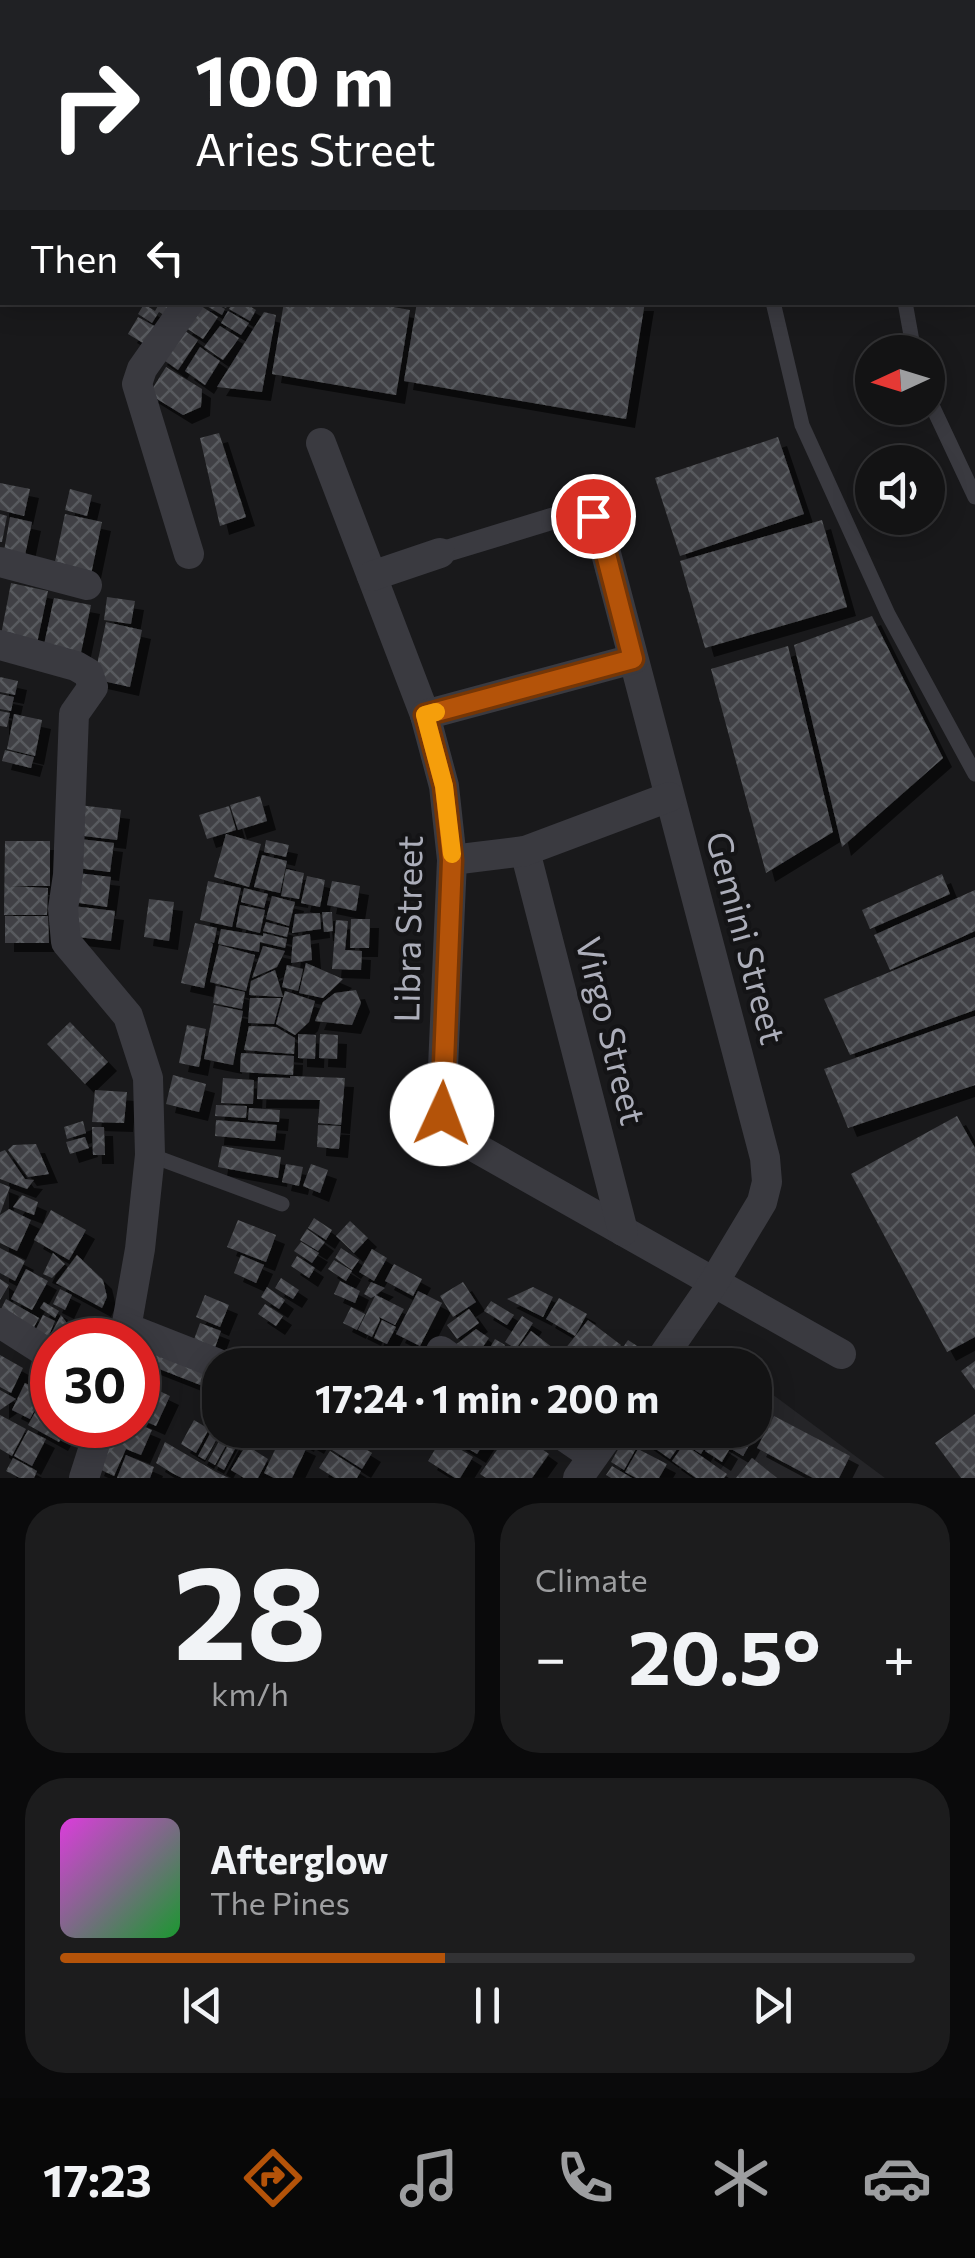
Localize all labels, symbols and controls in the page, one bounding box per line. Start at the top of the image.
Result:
text: 100 m [195,35,394,120]
icon: right [30,40,160,170]
text: Aries Street [195,120,436,175]
icon: left [138,230,193,285]
text: Then [30,234,118,281]
north arrow [855,335,945,425]
map controls [855,335,945,535]
button: sound [855,445,945,535]
pin [551,474,636,559]
icon: arrive [566,489,621,544]
street label: Gemini Street [698,826,796,1048]
street label: Libra Street [383,835,430,1023]
street label: Virgo Street [568,932,657,1129]
position arrow [390,1062,494,1166]
speed limit sign: 30 [30,1318,160,1448]
text: 17:24 · 1 min · 200 m [315,1374,659,1421]
text: 28 [173,1528,327,1687]
text: Climate [535,1559,648,1599]
text: 20.5° [628,1609,821,1700]
text: − [535,1622,566,1689]
text: + [883,1622,915,1689]
text: km/h [211,1673,289,1713]
text: Afterglow [210,1835,388,1882]
text: The Pines [210,1882,350,1922]
icon: previous [175,1978,230,2033]
icon: pause [460,1978,515,2033]
icon: next [745,1978,800,2033]
icon: directions [238,2143,308,2213]
icon: music [394,2143,464,2213]
icon: phone [550,2143,620,2213]
icon: climate [706,2143,776,2213]
icon: car [862,2143,932,2213]
text: 17:23 [43,2151,152,2206]

